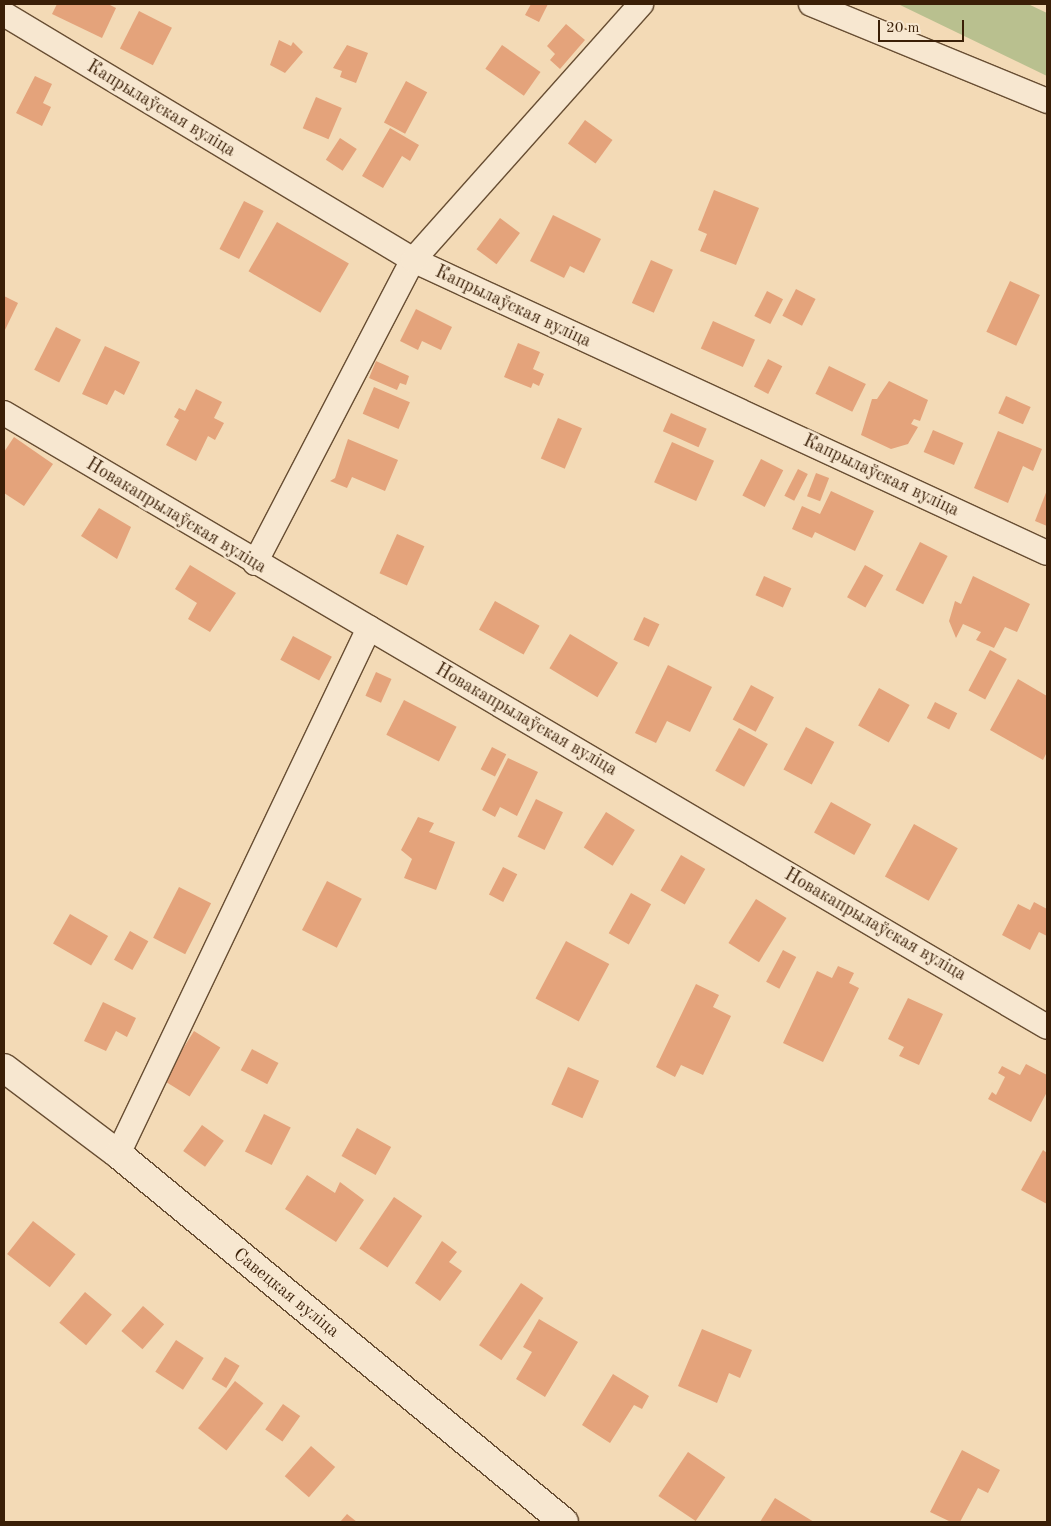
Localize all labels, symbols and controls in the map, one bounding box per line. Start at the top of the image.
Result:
scale bar [881,10,967,42]
text: 20 m [886,21,920,36]
street label: Капрылаўская вуліца [83,56,239,162]
street label: Капрылаўская вуліца [432,261,594,353]
street label: Капрылаўская вуліца [800,430,962,522]
street label: Новакапрылаўская вуліца [82,454,270,578]
street label: Новакапрылаўская вуліца [431,659,621,781]
street label: Новакапрылаўская вуліца [780,864,970,986]
street label: Савецкая вуліца [229,1244,343,1342]

